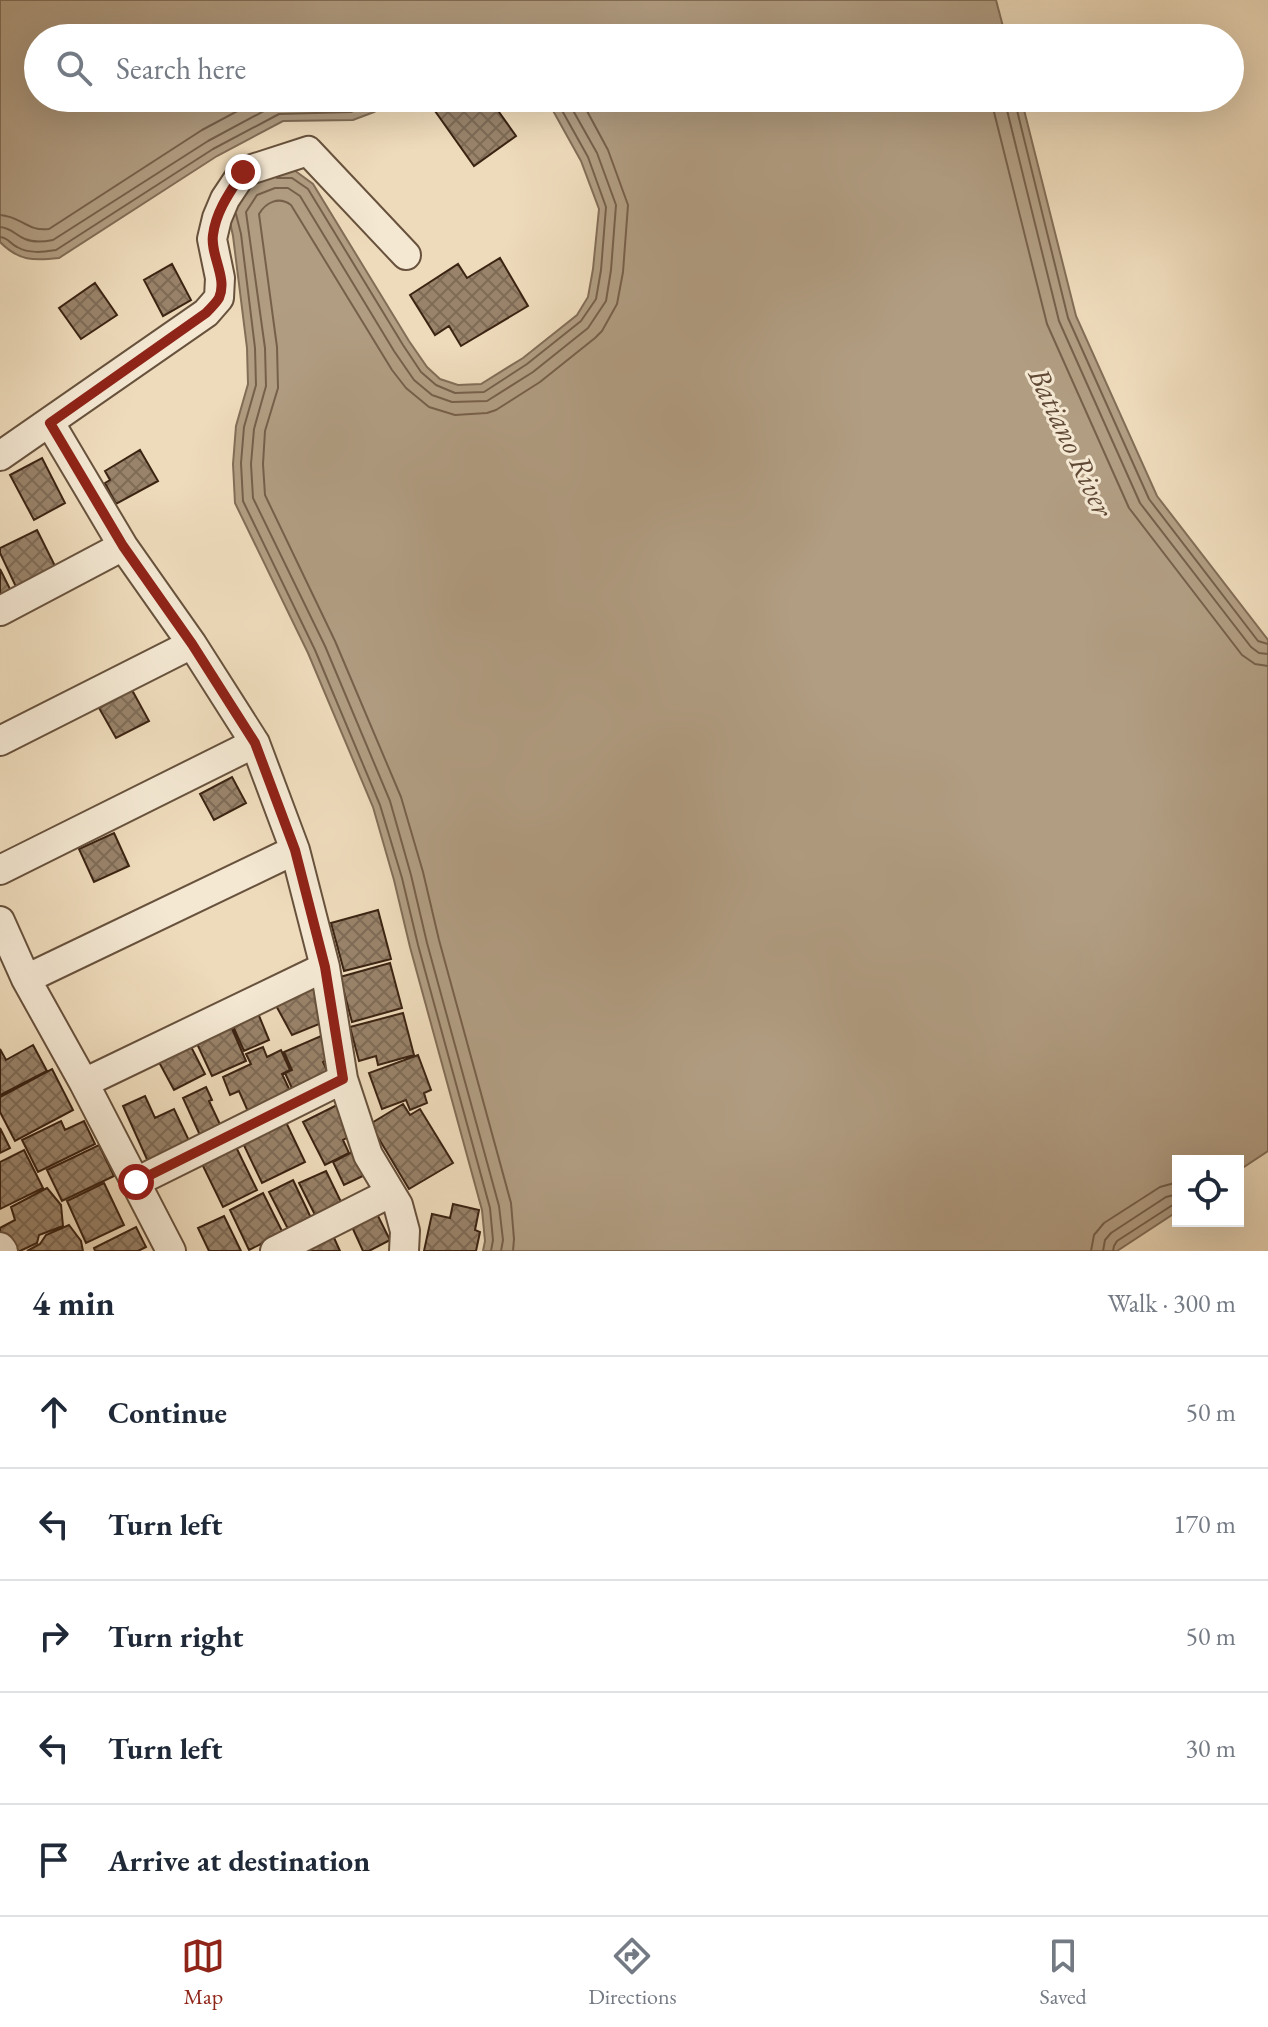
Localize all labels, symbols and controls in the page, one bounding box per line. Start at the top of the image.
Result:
search box [24,24,1244,112]
icon: search [52,46,96,90]
text: Search here [116,49,246,88]
route end [225,154,261,190]
water label: Batiano River [1020,360,1124,524]
map controls [1172,1155,1244,1227]
button: locate [1172,1155,1244,1227]
route start [118,1164,154,1200]
text: 4 min [32,1281,115,1325]
text: Walk · 300 m [1108,1286,1236,1320]
icon: ahead [32,1390,76,1434]
text: Continue [108,1393,227,1432]
text: 50 m [1186,1395,1236,1429]
icon: left [32,1502,76,1546]
text: Turn left [108,1505,222,1544]
text: 170 m [1173,1507,1236,1541]
icon: right [32,1614,76,1658]
text: Turn right [108,1617,244,1656]
text: 50 m [1186,1619,1236,1653]
icon: left [32,1726,76,1770]
text: Turn left [108,1729,222,1768]
text: 30 m [1186,1731,1236,1765]
icon: arrive [32,1838,76,1882]
text: Arrive at destination [108,1841,370,1880]
tab: Map [181,1934,225,2011]
tab: Directions [588,1934,677,2011]
tab: Saved [1039,1934,1087,2011]

